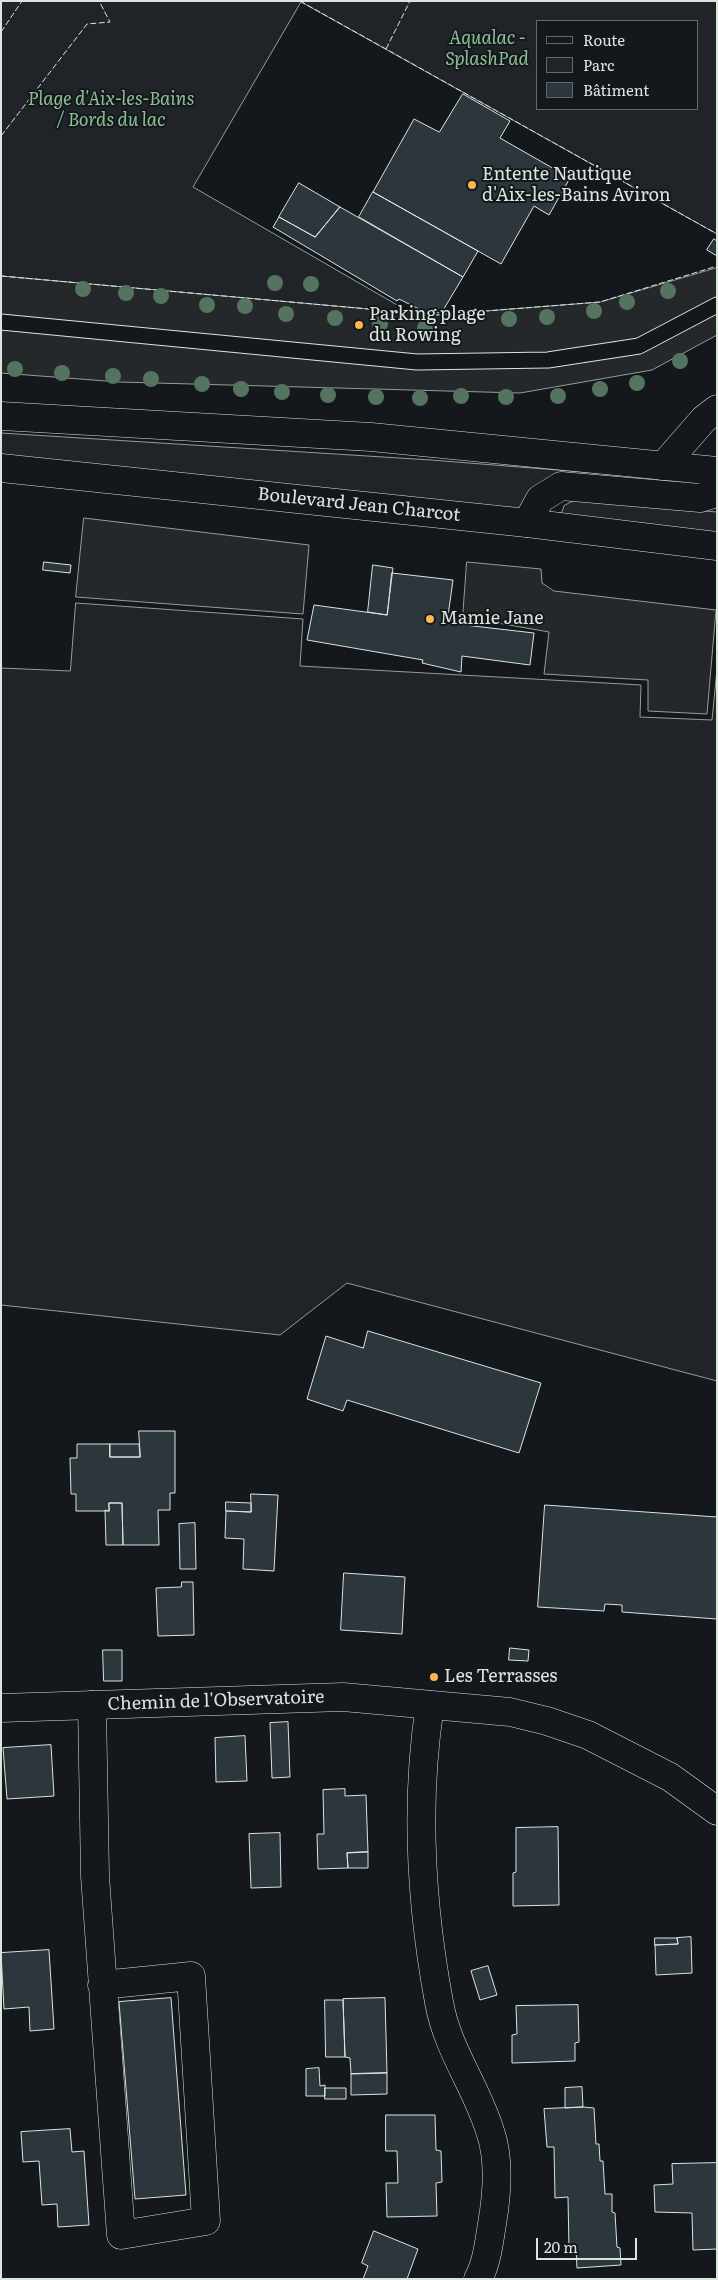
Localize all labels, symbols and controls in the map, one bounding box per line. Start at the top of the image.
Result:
legend [536,20,698,110]
park label: Aqualac - SplashPad [445,28,529,70]
text: Route [583,28,625,51]
text: Parc [583,53,614,76]
text: Bâtiment [583,78,649,101]
park label: Plage d'Aix-les-Bains / Bords du lac [28,89,194,132]
place label: Entente Nautique d'Aix-les-Bains Aviron [482,164,671,206]
marker: Entente Nautique d'Aix-les-Bains Aviron [466,179,478,191]
place label: Parking plage du Rowing [369,304,486,346]
marker: Parking plage du Rowing [353,319,365,331]
street label: Boulevard Jean Charcot [257,484,461,526]
place label: Mamie Jane [440,608,544,630]
marker: Mamie Jane [424,613,436,625]
place label: Les Terrasses [444,1666,557,1688]
marker: Les Terrasses [428,1671,440,1683]
street label: Chemin de l'Observatoire [107,1686,325,1716]
scale bar [538,2228,639,2260]
text: 20 m [544,2235,578,2258]

